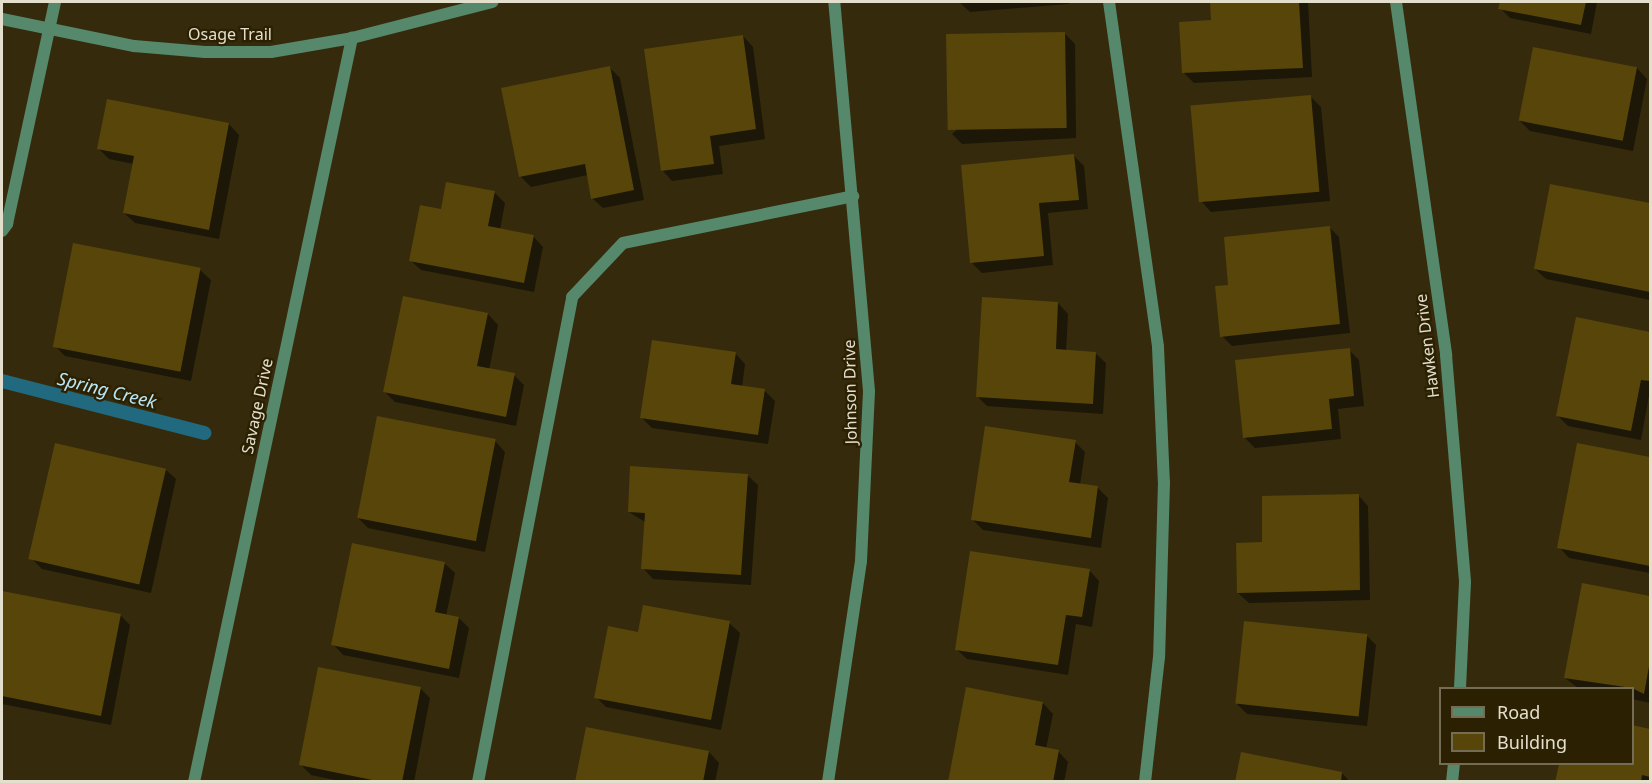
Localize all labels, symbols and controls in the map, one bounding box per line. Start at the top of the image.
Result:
street label: Osage Trail [188,24,272,44]
street label: Hawken Drive [1411,293,1443,399]
street label: Johnson Drive [839,339,861,445]
street label: Savage Drive [237,356,277,456]
water label: Spring Creek [55,367,159,413]
legend [1439,687,1634,765]
text: Road [1497,700,1540,724]
text: Building [1497,730,1567,754]

